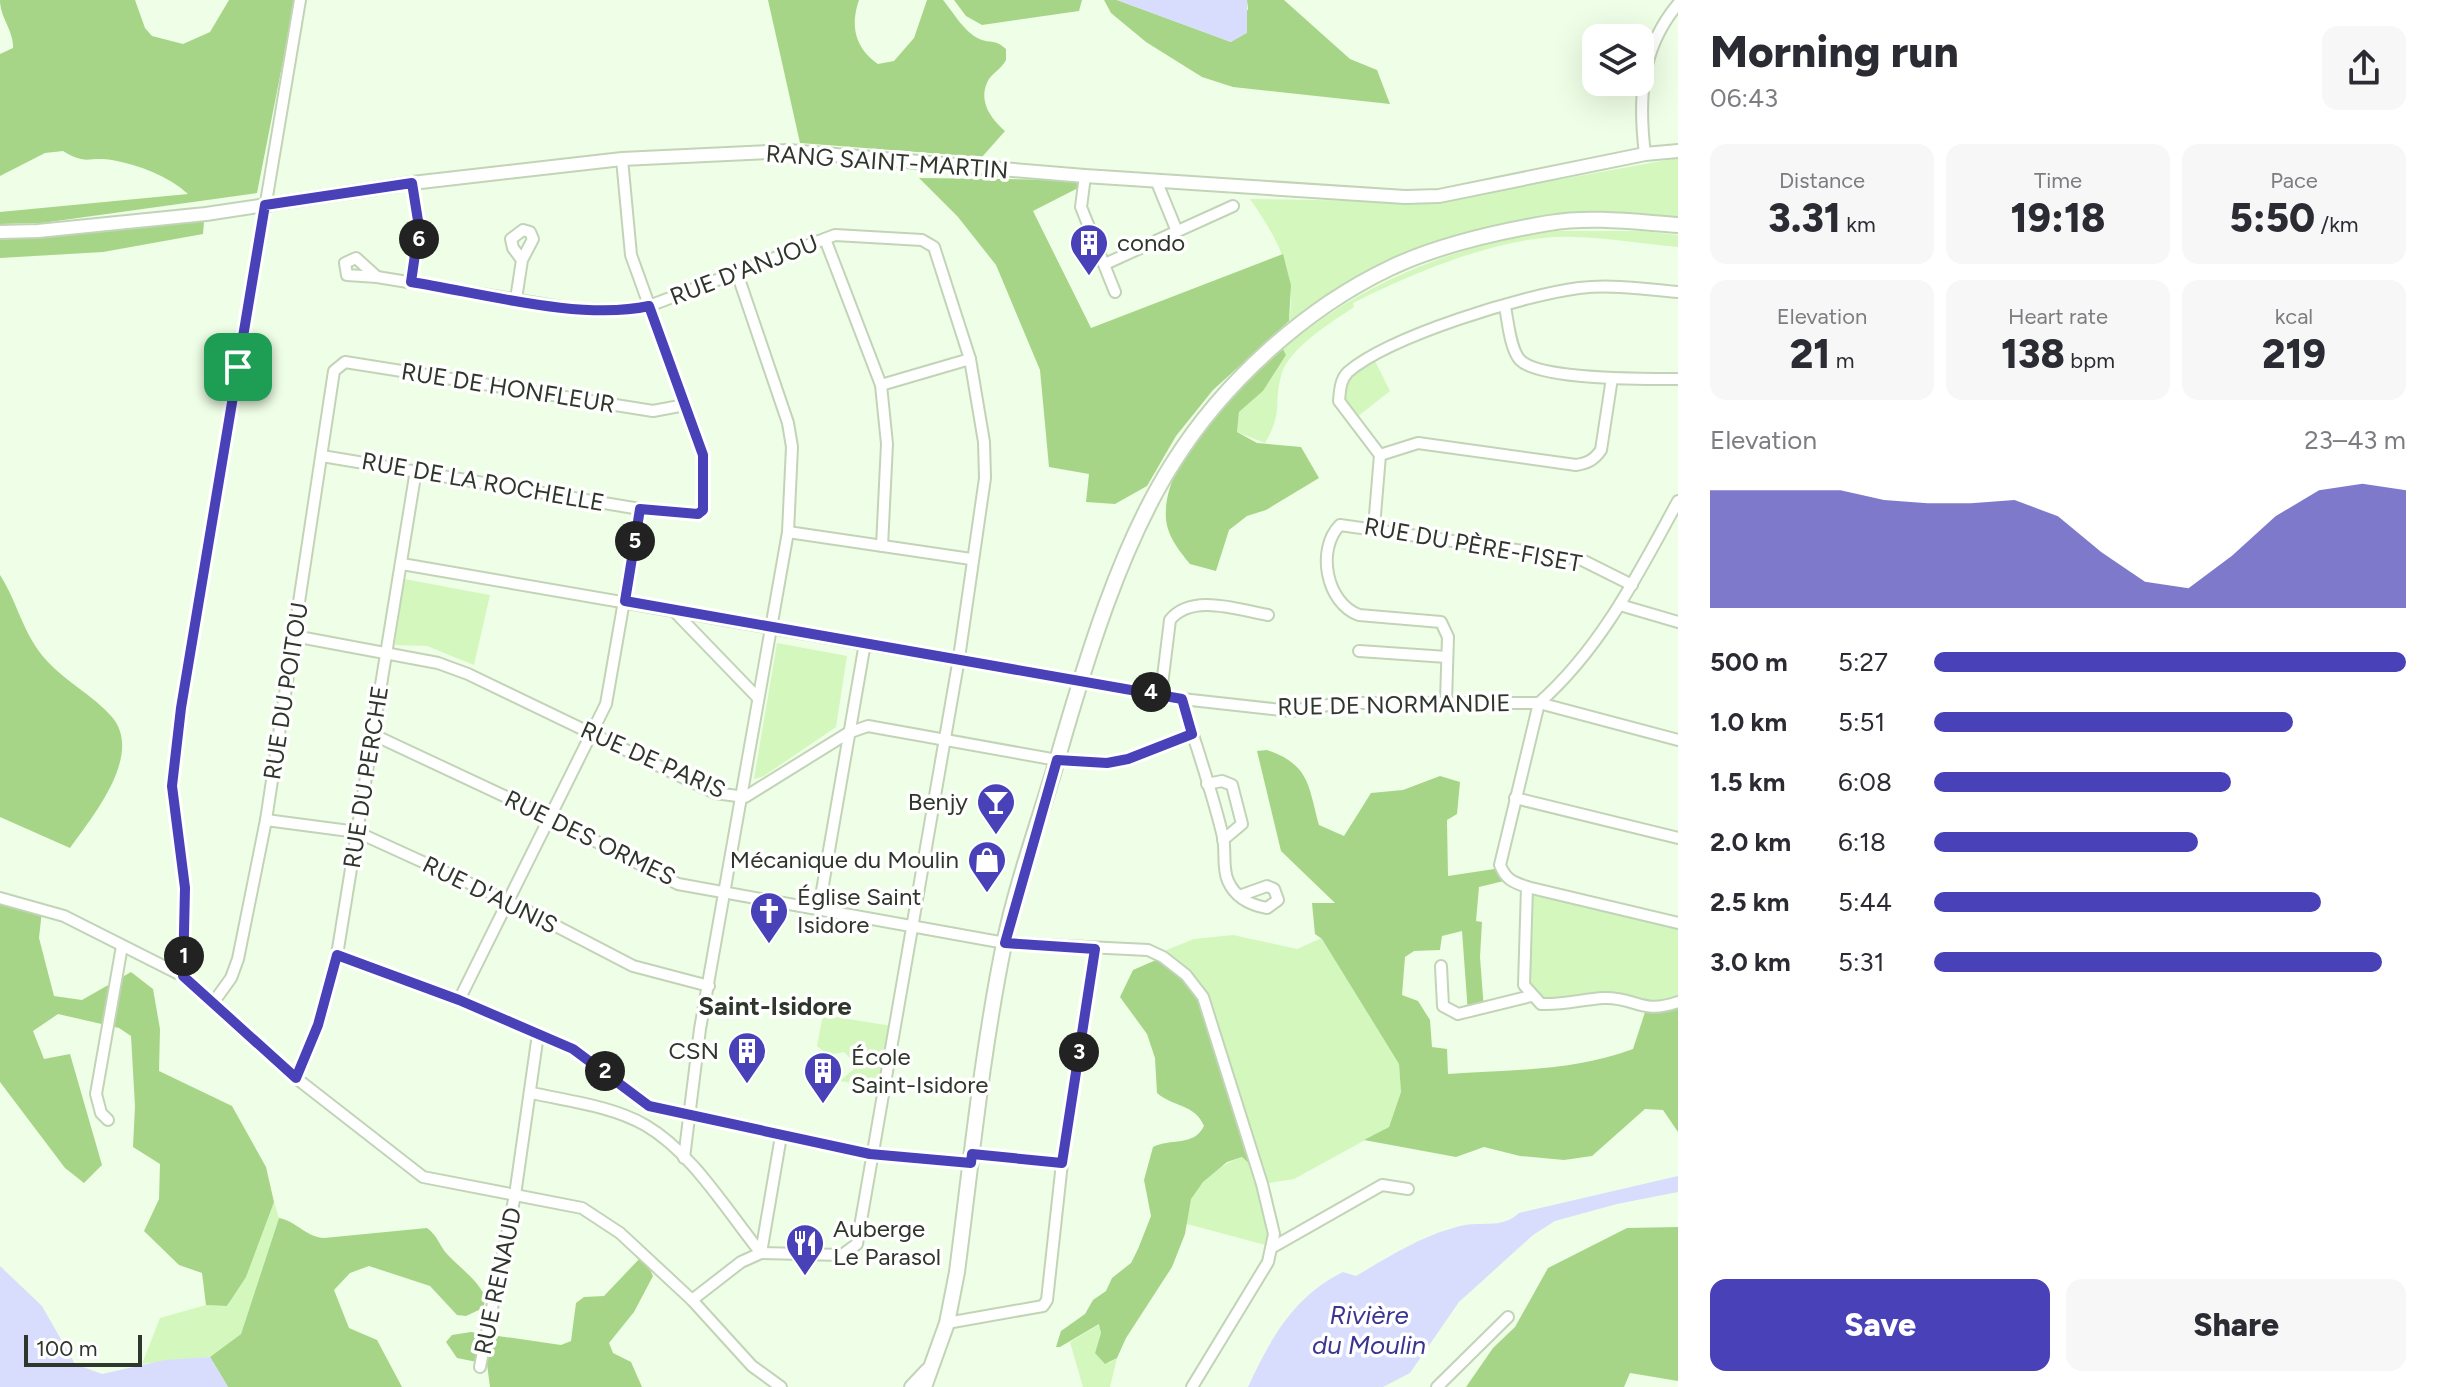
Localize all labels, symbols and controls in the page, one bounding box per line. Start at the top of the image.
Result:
map controls [1582,24,1654,96]
button: layers [1582,24,1654,96]
text: Morning run [1710,25,1959,78]
button: share [2322,26,2406,110]
text: 06:43 [1710,82,1778,114]
street label: RANG SAINT-MARTIN [765,139,1009,184]
text: Distance [1779,167,1865,194]
text: Time [2034,167,2082,194]
text: Pace [2270,167,2318,194]
text: 3.31 [1768,194,1841,242]
text: 19:18 [2011,194,2105,242]
text: 5:50 [2229,194,2315,242]
text: km [1841,211,1876,238]
text: /km [2315,211,2359,238]
pin: 6 [399,219,439,259]
building icon: condo [1068,222,1110,277]
text: 6 [413,225,425,252]
street label: RUE D'ANJOU [666,228,822,311]
place label: condo [1117,228,1185,257]
text: Elevation [1777,303,1867,330]
text: Heart rate [2008,303,2108,330]
text: kcal [2275,303,2313,330]
text: 21 [1790,330,1830,378]
text: 138 [2001,330,2065,378]
text: 219 [2262,330,2326,378]
pin [204,333,272,401]
icon: arrive [216,345,260,389]
text: m [1830,347,1854,374]
text: bpm [2065,347,2115,374]
street label: RUE DE HONFLEUR [399,356,617,419]
text: Elevation [1710,424,1817,456]
text: 23–43 m [2304,424,2406,456]
street label: RUE DE LA ROCHELLE [360,446,607,517]
street label: RUE DU PÈRE-FISET [1362,511,1584,578]
pin: 5 [615,521,655,561]
text: 5 [629,527,641,554]
street label: RUE DU POITOU [257,600,314,782]
text: 500 m [1710,646,1788,678]
text: 5:27 [1838,646,1888,678]
pin: 4 [1131,672,1171,712]
text: 4 [1144,678,1158,705]
street label: RUE DU PERCHE [337,684,394,870]
street label: RUE DE NORMANDIE [1277,688,1511,721]
text: 1.0 km [1710,706,1787,738]
text: 5:51 [1838,706,1885,738]
street label: RUE DE PARIS [576,715,730,804]
text: 1.5 km [1710,766,1785,798]
text: 6:08 [1838,766,1892,798]
bar icon: Benjy [975,781,1017,836]
street label: RUE DES ORMES [500,784,680,891]
place label: Benjy [908,787,968,816]
text: 2.0 km [1710,826,1791,858]
text: 6:18 [1838,826,1886,858]
shop icon: Mécanique du Moulin [966,839,1008,894]
place label: Mécanique du Moulin [730,845,959,874]
street label: RUE D'AUNIS [418,849,562,940]
place label: Église Saint Isidore [797,882,921,939]
text: 2.5 km [1710,886,1789,918]
text: 5:44 [1838,886,1892,918]
church icon: Église Saint Isidore [748,890,790,945]
pin: 1 [164,936,204,976]
text: 1 [179,942,189,969]
text: 3.0 km [1710,946,1791,978]
text: 5:31 [1838,946,1884,978]
district label: Saint-Isidore [698,990,852,1022]
building icon: CSN [726,1030,768,1085]
pin: 3 [1059,1032,1099,1072]
place label: CSN [668,1036,719,1065]
text: 3 [1073,1038,1085,1065]
place label: École Saint-Isidore [851,1042,988,1099]
building icon: École Saint-Isidore [802,1050,844,1105]
pin: 2 [585,1051,625,1091]
text: 2 [599,1057,611,1084]
street label: RUE RENAUD [468,1205,527,1357]
place label: Auberge Le Parasol [833,1214,941,1271]
restaurant icon: Auberge Le Parasol [784,1222,826,1277]
button: Save [1710,1279,2050,1371]
button: Share [2066,1279,2406,1371]
water label: Rivière du Moulin [1312,1299,1426,1361]
scale bar [24,1331,142,1367]
text: 100 m [36,1335,97,1362]

